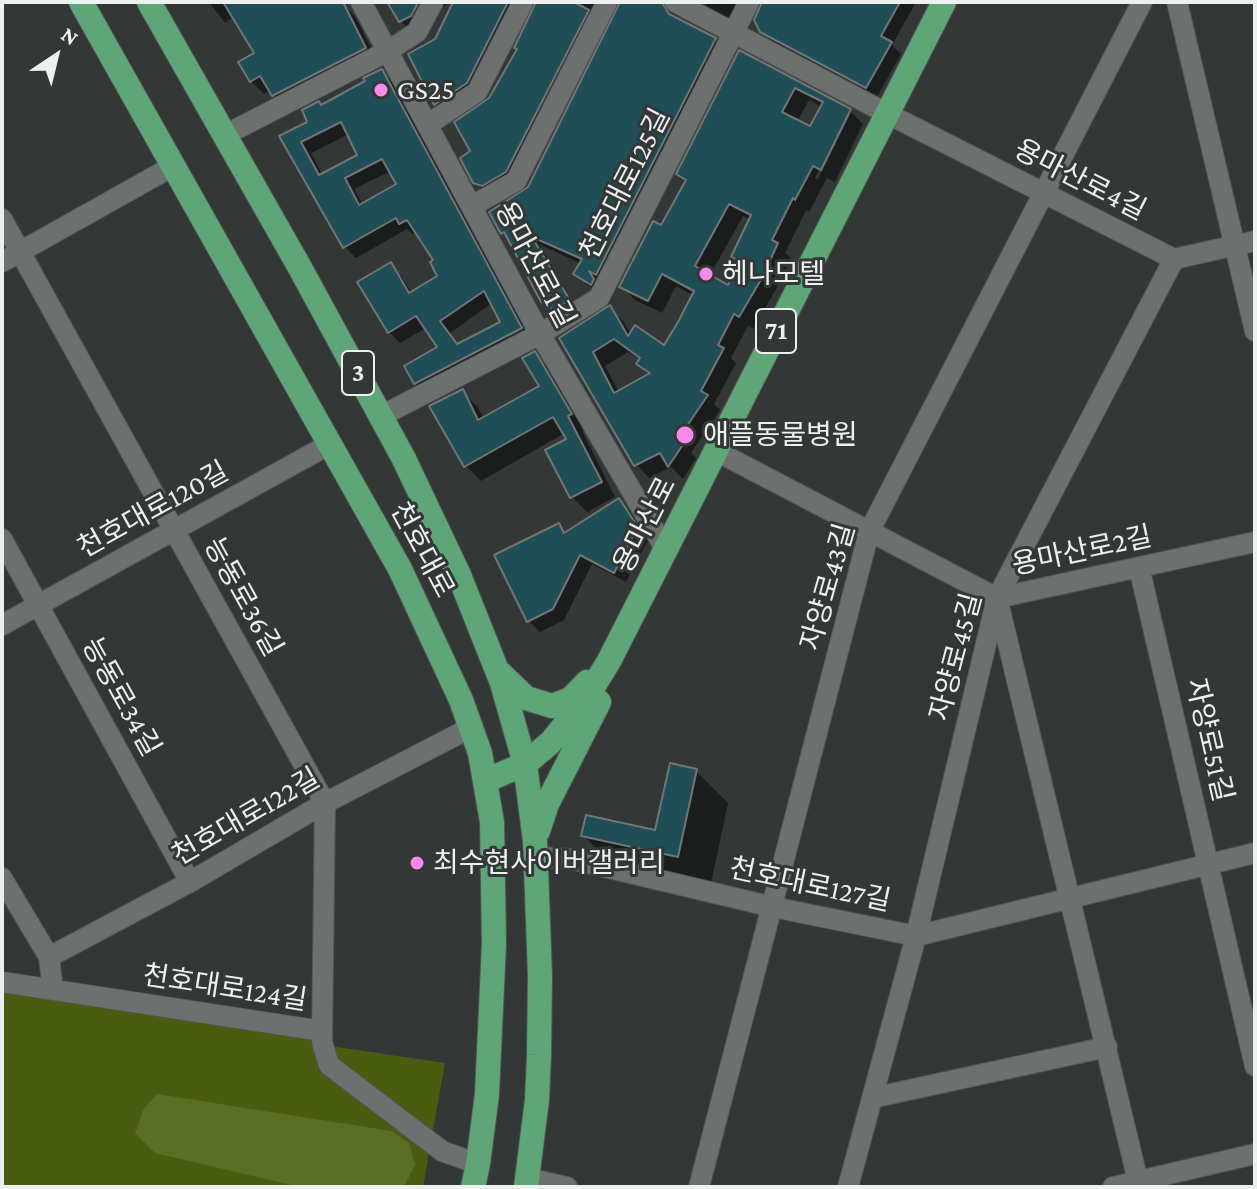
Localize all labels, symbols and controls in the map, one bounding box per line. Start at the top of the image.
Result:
north arrow [16,16,96,96]
text: N [57,21,83,50]
place label: GS25 [397,73,454,107]
marker: GS25 [372,81,390,99]
street label: 천호대로125길 [573,103,677,265]
street label: 용마산로4길 [1009,133,1151,227]
street label: 용마산로1길 [488,196,582,334]
place label: 헤나모텔 [722,257,825,291]
marker: 헤나모텔 [697,265,715,283]
road number: 71 [756,309,796,353]
road number: 3 [342,351,374,395]
place label: 애플동물병원 [703,418,858,452]
marker: 애플동물병원 [674,424,696,446]
street label: 천호대로120길 [72,455,234,565]
street label: 용마산로 [607,471,683,579]
street label: 천호대로 [383,497,461,603]
street label: 자양로43길 [794,520,862,654]
street label: 용마산로2길 [1009,520,1155,582]
street label: 능동로36길 [197,532,289,662]
street label: 자양로45길 [923,590,989,724]
street label: 능동로34길 [75,632,167,762]
street label: 자양로51길 [1179,675,1239,805]
street label: 천호대로122길 [166,761,326,873]
place label: 최수현사이버갤러리 [433,846,665,880]
street label: 천호대로127길 [726,852,894,918]
marker: 최수현사이버갤러리 [408,854,426,872]
street label: 천호대로124길 [141,958,309,1018]

